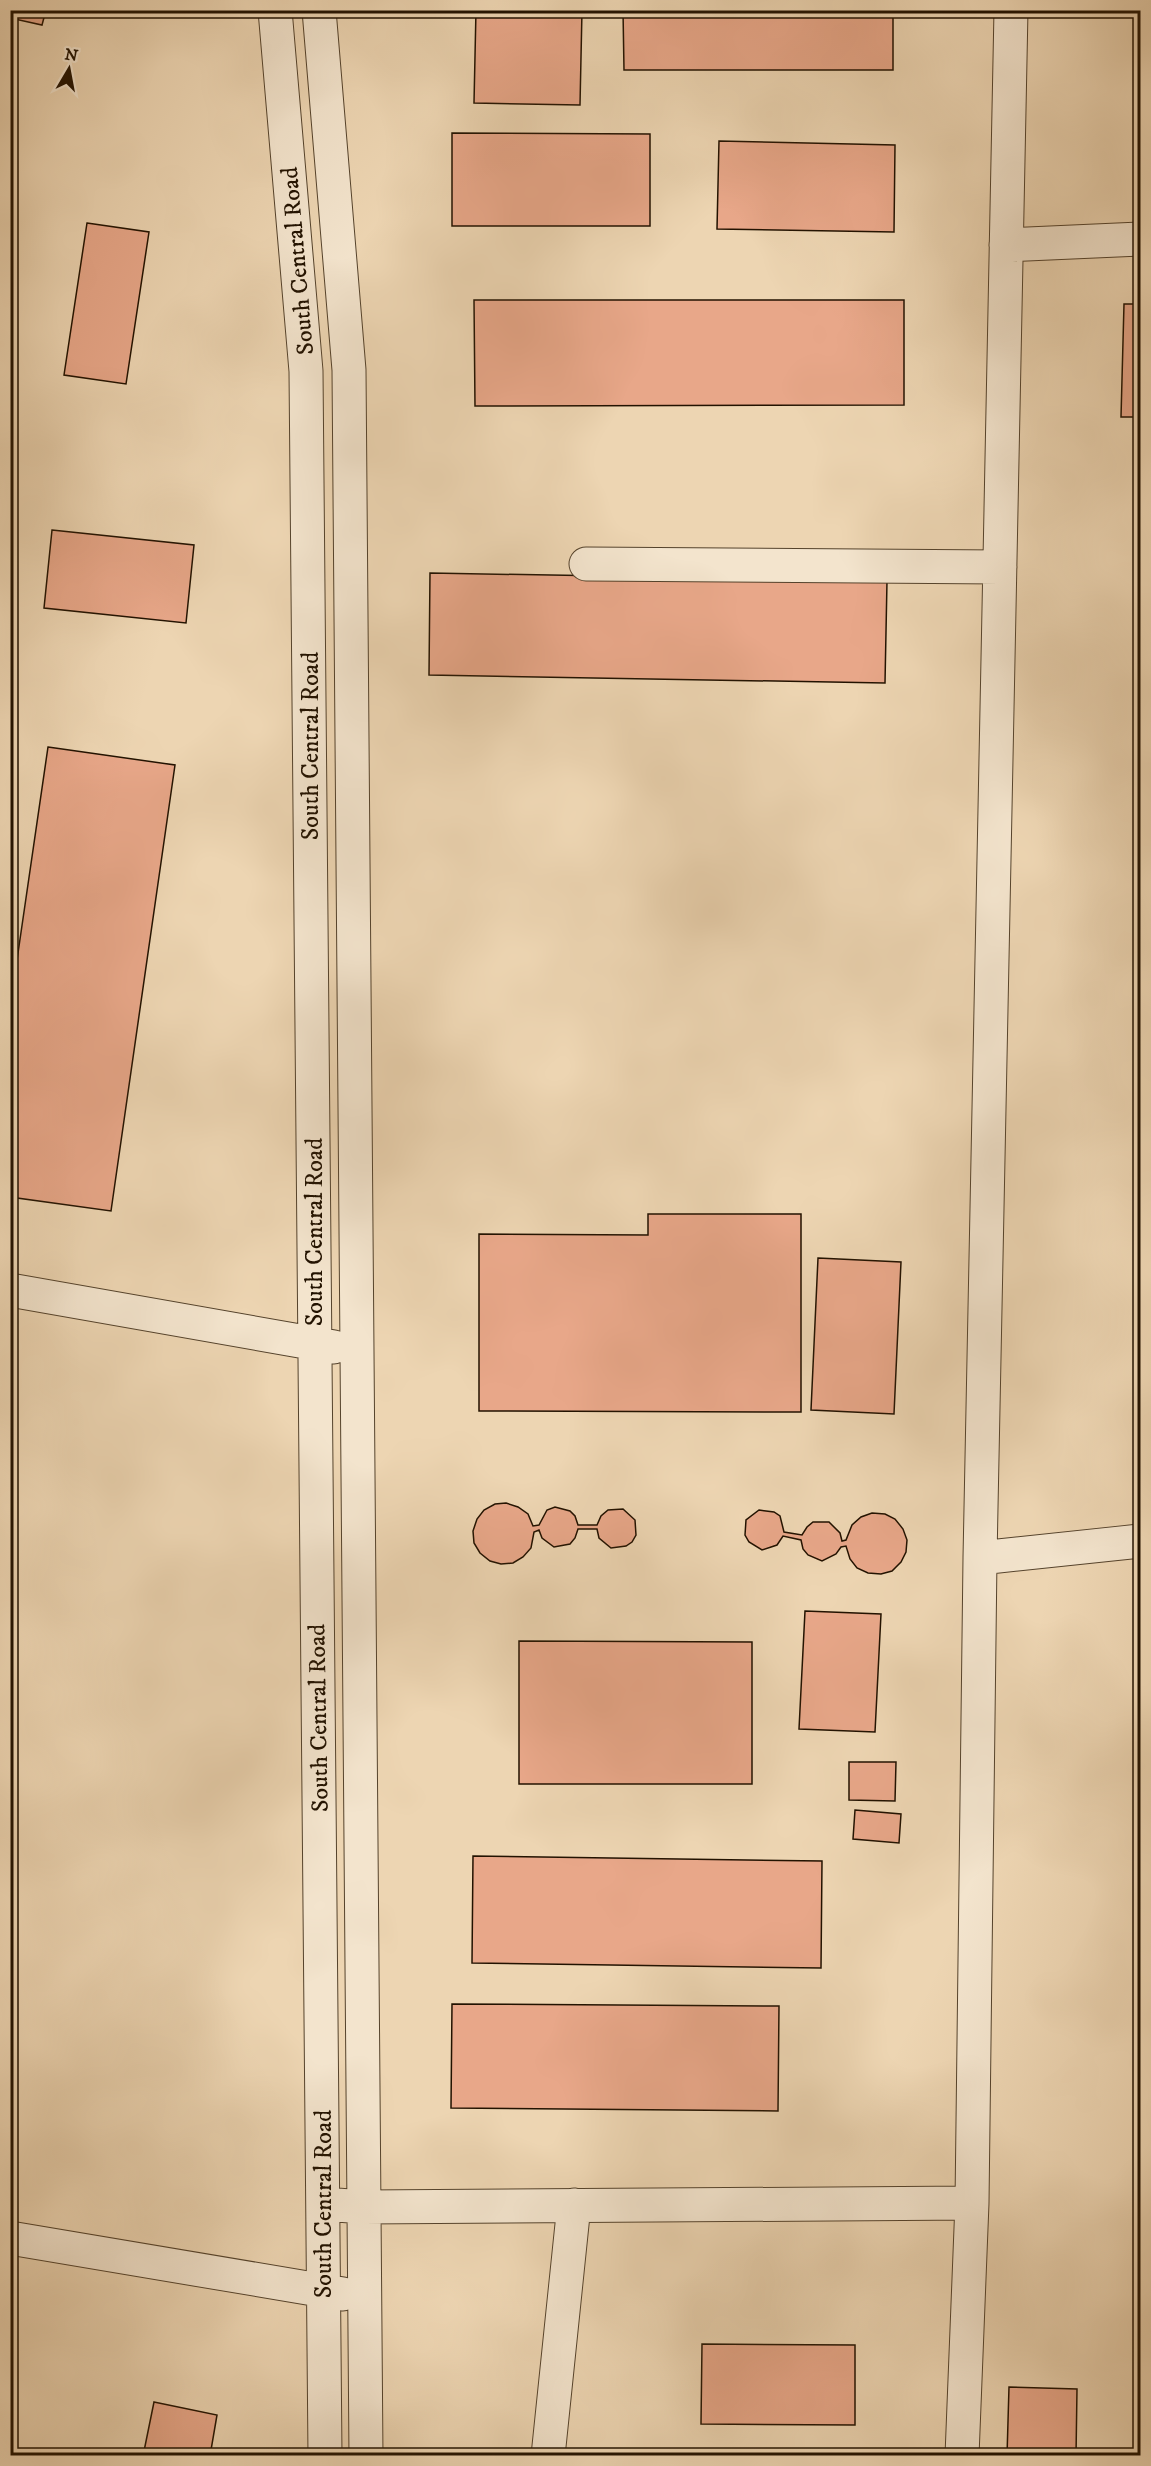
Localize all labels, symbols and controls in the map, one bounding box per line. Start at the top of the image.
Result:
north arrow [39,39,99,99]
text: N [63,44,80,66]
street label: South Central Road [275,166,321,356]
street label: South Central Road [296,652,326,840]
street label: South Central Road [300,1138,330,1326]
street label: South Central Road [302,1623,336,1812]
street label: South Central Road [309,2110,339,2298]

